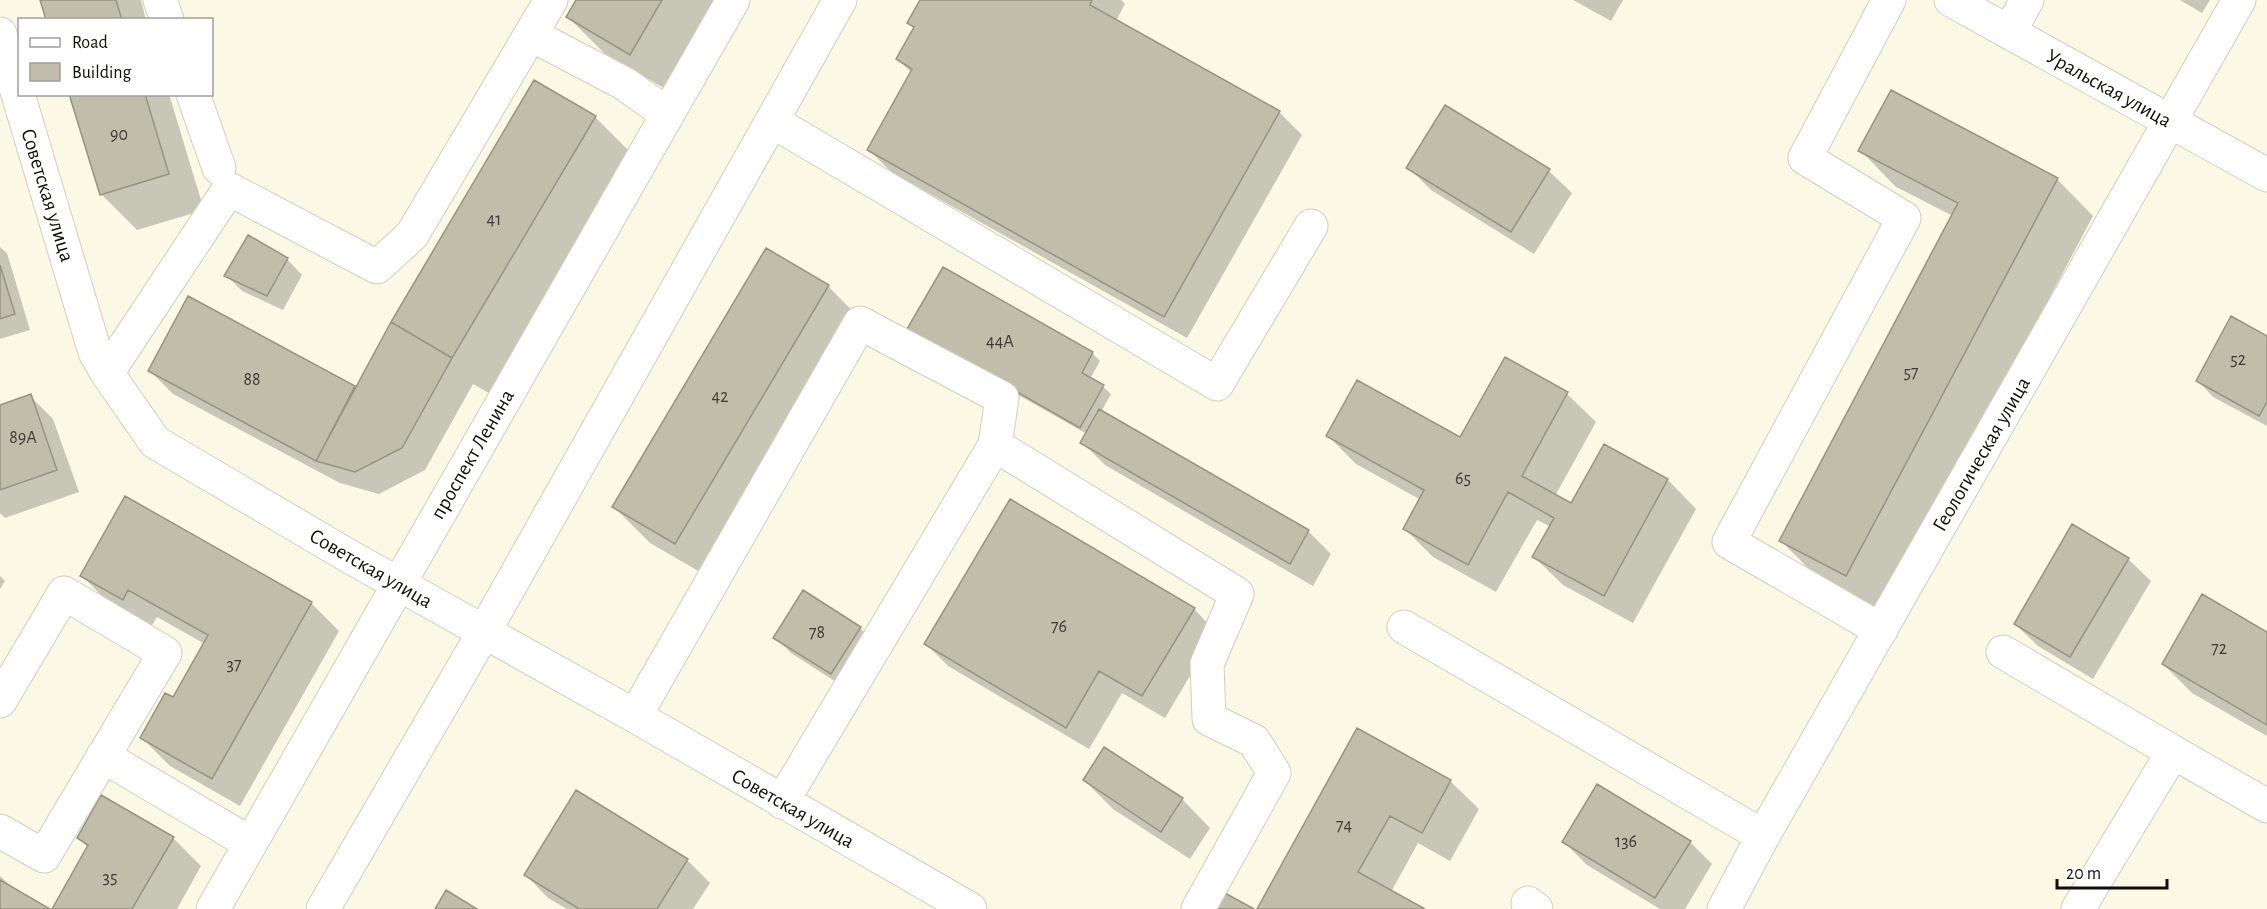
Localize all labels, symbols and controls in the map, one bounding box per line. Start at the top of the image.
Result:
legend [18,18,213,96]
text: Road [72,34,108,52]
street label: Уральская улица [2043,45,2175,132]
text: Building [72,64,132,82]
street label: Советская улица [17,126,78,265]
house number: 90 [110,126,128,144]
house number: 41 [487,211,501,229]
house number: 44А [986,333,1014,351]
house number: 52 [2230,351,2246,369]
house number: 57 [1903,364,1919,382]
house number: 88 [243,371,261,389]
street label: Геологическая улица [1929,373,2034,535]
street label: проспект Ленина [427,386,518,523]
house number: 42 [712,388,728,406]
house number: 89А [9,429,37,447]
house number: 65 [1455,470,1471,488]
street label: Советская улица [306,525,436,612]
house number: 76 [1051,618,1067,636]
house number: 78 [809,624,825,642]
house number: 72 [2211,640,2227,658]
house number: 37 [227,656,241,674]
street label: Советская улица [728,765,858,852]
house number: 74 [1336,817,1352,835]
house number: 136 [1615,833,1637,851]
scale bar [2057,852,2166,890]
text: 20 m [2066,865,2101,883]
house number: 35 [103,869,117,887]

